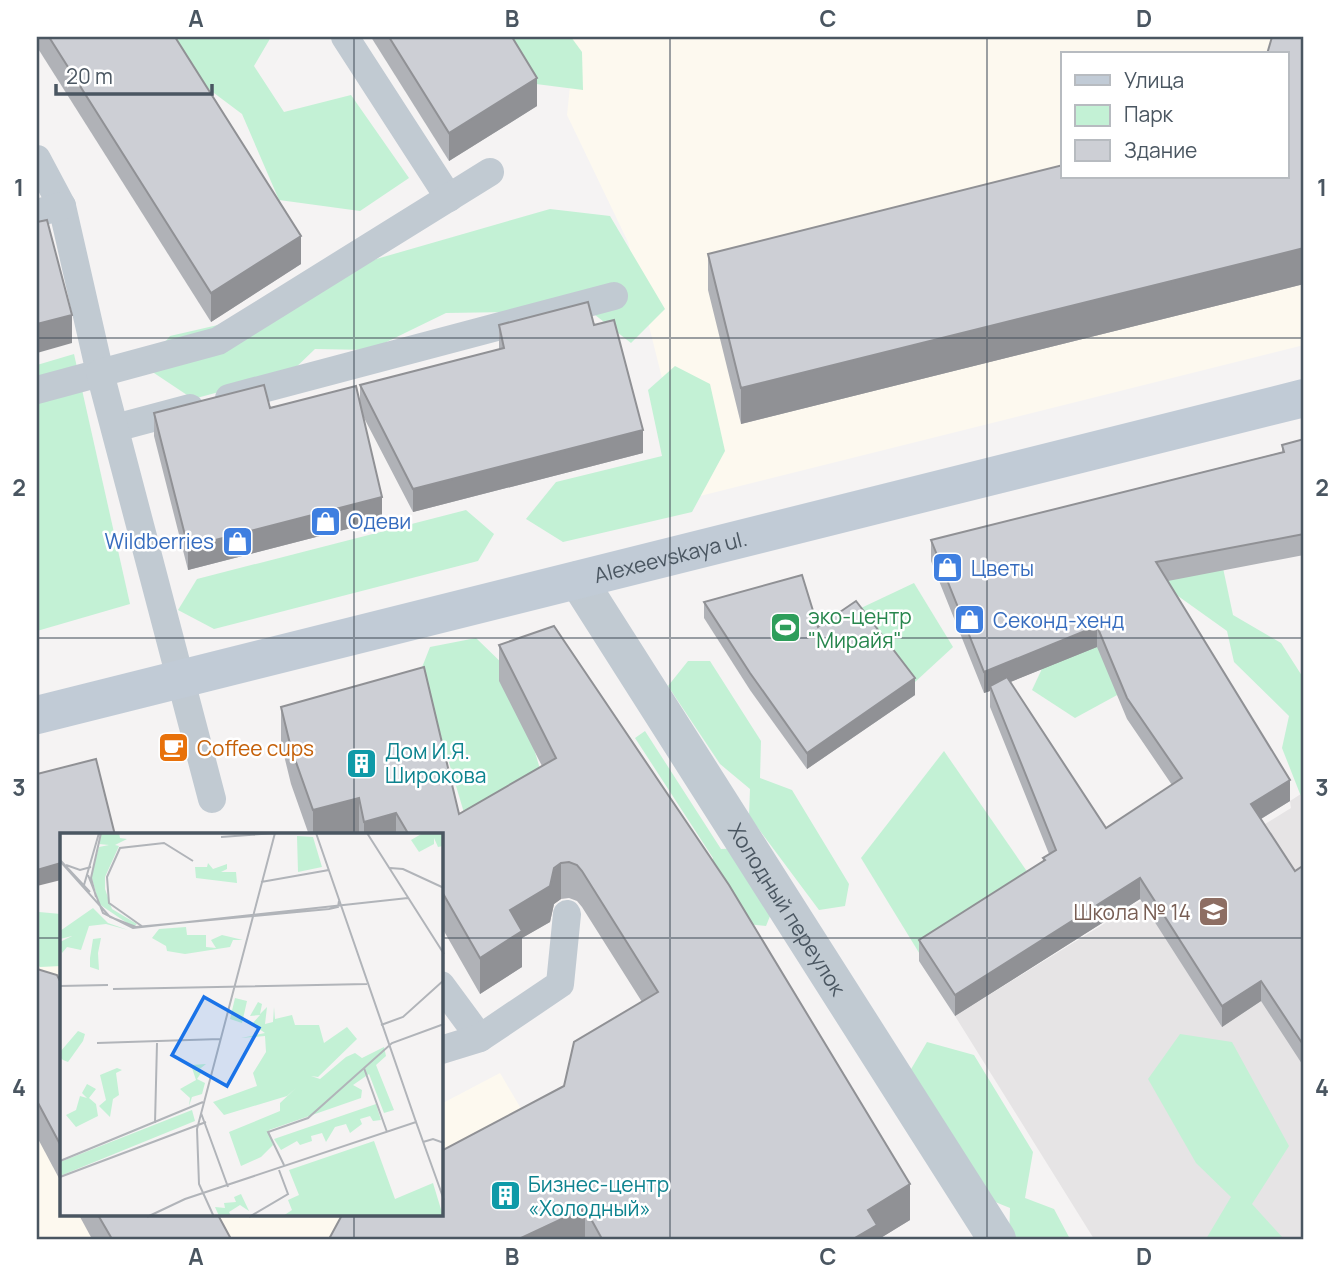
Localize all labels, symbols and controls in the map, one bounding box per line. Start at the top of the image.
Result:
text: A [188,2,204,34]
text: B [505,2,519,34]
text: C [820,2,837,34]
text: D [1136,2,1152,34]
scale bar [56,52,212,96]
legend [1061,52,1288,178]
text: 20 m [66,62,113,90]
text: Улица [1124,66,1184,94]
text: Парк [1124,100,1174,128]
text: Здание [1124,136,1197,164]
text: 1 [14,171,24,203]
text: 1 [1317,171,1327,203]
text: 2 [12,471,26,503]
text: 2 [1315,471,1329,503]
shop icon: Одеви [308,504,342,538]
place label: Одеви [348,507,411,535]
shop icon: Wildberries [220,524,254,558]
street label: Alexeevskaya ul. [591,524,750,589]
place label: Wildberries [104,527,214,555]
shop icon: Цветы [931,551,965,585]
place label: Цветы [971,554,1034,582]
place label: эко-центр "Мирайя" [808,602,912,654]
shop icon: Секонд-хенд [953,603,987,637]
place label: Секонд-хенд [993,606,1124,634]
sports icon: эко-центр "Мирайя" [768,611,802,645]
cafe icon: Coffee cups [157,731,191,765]
place label: Coffee cups [197,734,314,762]
place label: Дом И.Я. Широкова [385,737,486,789]
building icon: Дом И.Я. Широкова [345,746,379,780]
text: 3 [12,771,26,803]
text: 3 [1315,771,1329,803]
street label: Холодный переулок [722,818,853,1001]
inset map [60,833,443,1216]
school or university icon: Школа № 14 [1197,895,1231,929]
place label: Школа № 14 [1073,898,1191,926]
text: 4 [12,1071,26,1103]
text: 4 [1315,1071,1329,1103]
place label: Бизнес-центр «Холодный» [528,1170,669,1222]
building icon: Бизнес-центр «Холодный» [488,1179,522,1213]
text: A [188,1240,204,1272]
text: B [505,1240,519,1272]
text: C [820,1240,837,1272]
text: D [1136,1240,1152,1272]

